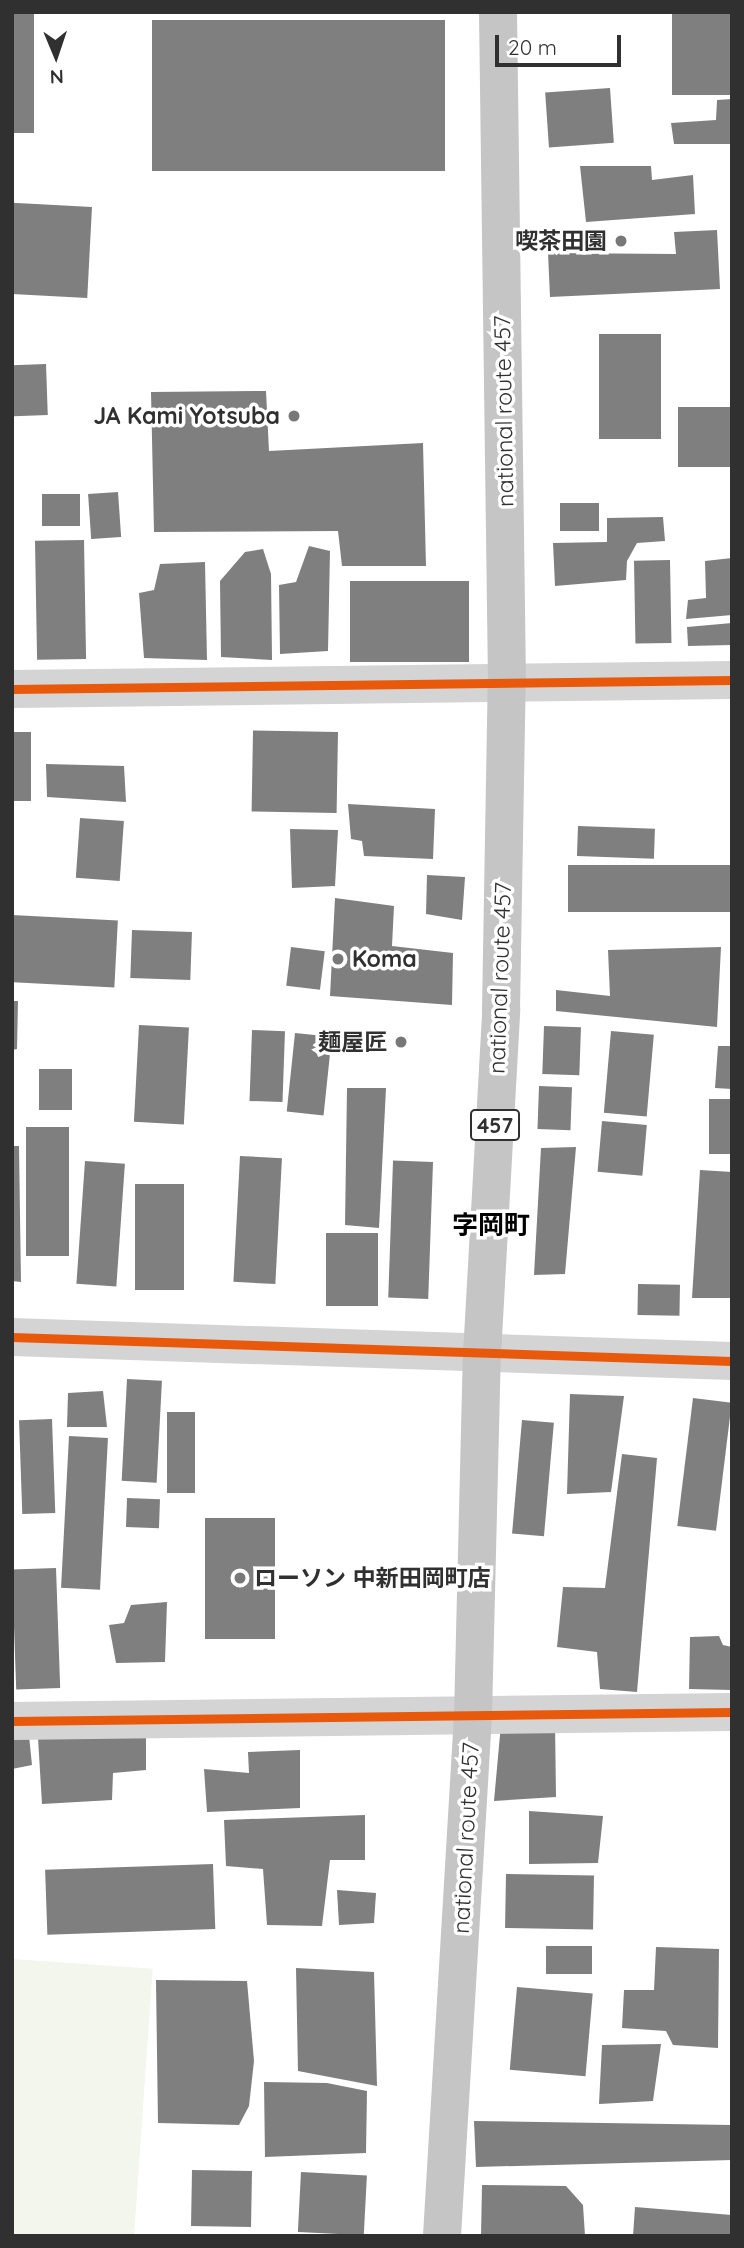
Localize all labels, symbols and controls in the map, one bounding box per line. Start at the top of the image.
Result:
north arrow [21,21,91,91]
scale bar [499,21,625,65]
text: 20 m [508,34,557,60]
text: N [49,65,64,89]
place label: 喫茶田園 [515,227,607,255]
marker: 喫茶田園 [613,233,629,249]
street label: national route 457 [489,315,519,507]
place label: JA Kami Yotsuba [93,402,280,430]
marker: JA Kami Yotsuba [286,408,302,424]
street label: national route 457 [483,882,517,1074]
place label: Koma [352,945,417,973]
marker: Koma [330,951,346,967]
place label: 麺屋匠 [318,1028,387,1056]
marker: 麺屋匠 [393,1034,409,1050]
road number: 457 [469,1108,521,1142]
district label: 字岡町 [452,1209,530,1241]
place label: ローソン 中新田岡町店 [254,1564,490,1592]
marker: ローソン 中新田岡町店 [232,1570,248,1586]
street label: national route 457 [447,1742,485,1934]

